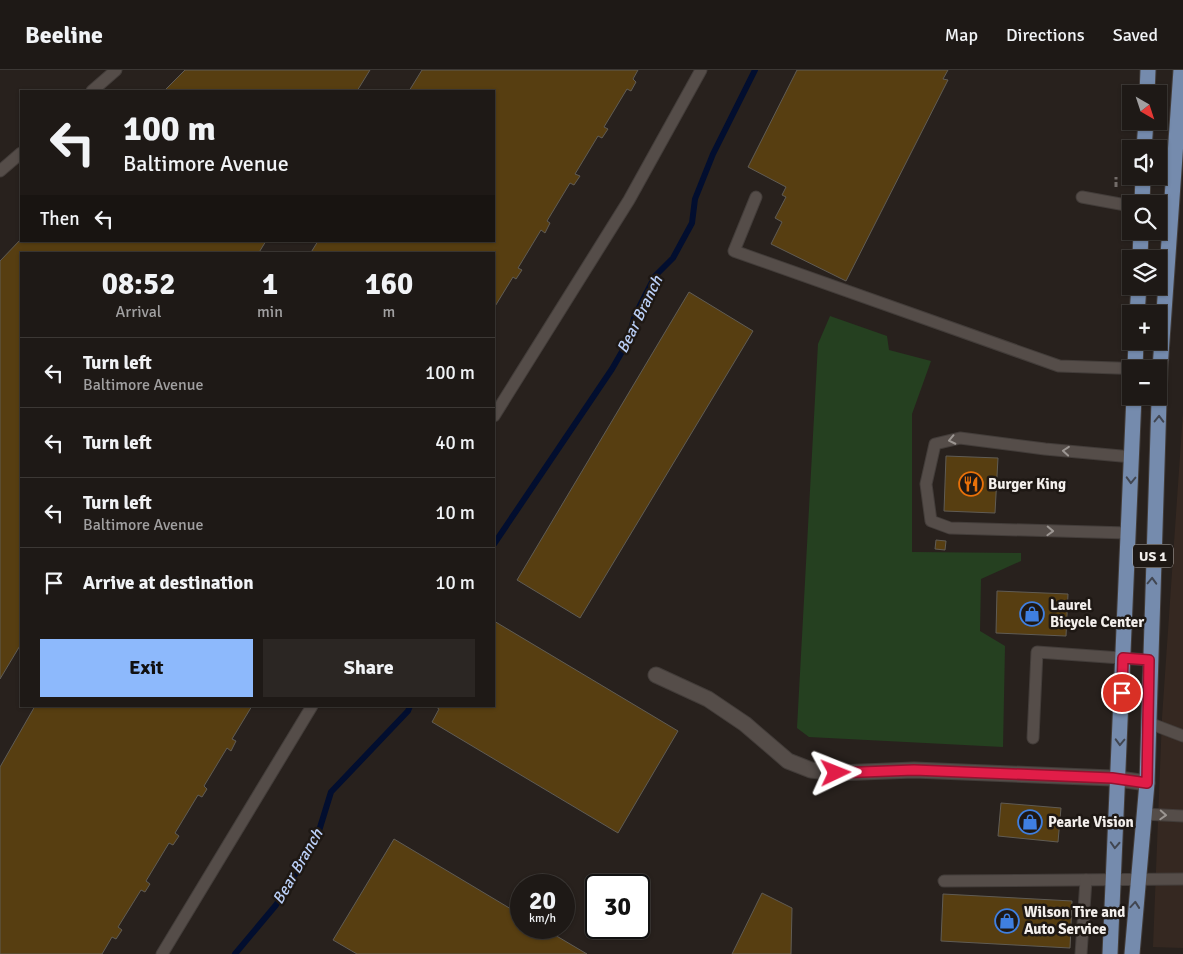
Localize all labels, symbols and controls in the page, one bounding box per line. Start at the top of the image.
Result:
text: Beeline [25,20,103,50]
text: Map [945,24,978,46]
text: Directions [1006,24,1085,46]
text: Saved [1113,24,1158,46]
north arrow [1122,85,1168,130]
map controls [1122,85,1167,405]
text: 100 m [123,107,216,150]
icon: left [40,110,105,175]
button: sound [1122,140,1167,185]
text: Baltimore Avenue [123,150,289,177]
button: search [1122,195,1167,240]
icon: left [90,205,118,233]
text: Then [40,207,80,231]
button: layers [1122,250,1167,295]
text: 08:52 [102,266,175,303]
text: 1 [262,266,278,303]
text: 160 [365,266,413,303]
water label: Bear Branch [613,271,668,356]
text: Arrival [115,302,162,322]
text: min [257,302,283,322]
text: m [383,302,395,322]
button: + [1122,305,1167,350]
text: Turn left [83,351,152,375]
icon: left [40,359,68,387]
button: − [1122,360,1167,405]
text: 100 m [425,361,475,385]
text: Baltimore Avenue [83,375,204,395]
one-way arrow [1153,415,1164,423]
icon: left [40,429,68,457]
text: Turn left [83,431,152,455]
text: 40 m [435,431,475,455]
one-way arrow [948,434,957,445]
one-way arrow [1061,446,1069,457]
restaurant icon: Burger King [958,471,984,497]
place label: Burger King [988,475,1066,493]
one-way arrow [1125,476,1136,484]
text: Turn left [83,491,152,515]
icon: left [40,499,68,527]
text: 10 m [435,501,475,525]
text: Baltimore Avenue [83,515,204,535]
one-way arrow [1047,525,1055,536]
road number: US 1 [1133,544,1173,568]
icon: arrive [40,569,68,597]
text: Arrive at destination [83,571,254,595]
text: 10 m [435,571,475,595]
one-way arrow [1147,577,1157,584]
place label: Laurel Bicycle Center [1050,596,1144,631]
shop icon: Laurel Bicycle Center [1019,601,1045,627]
button: Exit [40,639,253,697]
button: Share [263,639,475,697]
pin [1101,672,1143,714]
icon: arrive [1108,679,1136,707]
one-way arrow [1114,738,1125,746]
position arrow [809,746,861,798]
shop icon: Pearle Vision [1017,809,1043,835]
one-way arrow [1160,810,1167,820]
place label: Pearle Vision [1048,813,1134,831]
water label: Bear Branch [268,824,328,908]
one-way arrow [1109,841,1120,849]
speed limit sign: 30 [585,874,650,939]
text: 20 [529,885,556,916]
one-way arrow [1130,901,1141,909]
place label: Wilson Tire and Auto Service [1024,903,1125,938]
shop icon: Wilson Tire and Auto Service [994,908,1020,934]
text: km/h [529,911,556,926]

